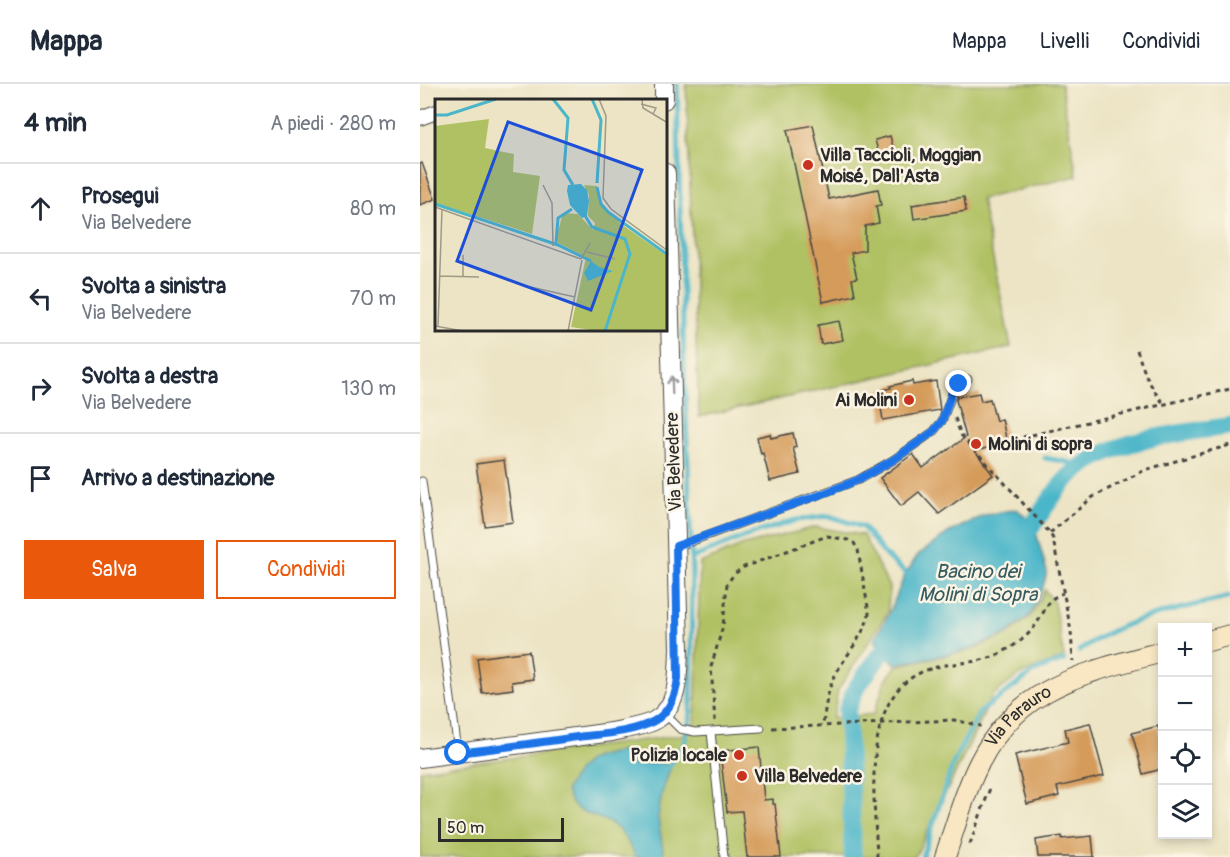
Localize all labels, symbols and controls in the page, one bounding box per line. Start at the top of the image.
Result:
text: Mappa [30,24,103,59]
text: Mappa [952,28,1006,55]
text: Livelli [1039,28,1089,55]
text: Condividi [1122,28,1200,55]
inset map [435,99,668,332]
text: 4 min [24,107,87,139]
text: A piedi · 280 m [270,111,396,136]
place label: Villa Taccioli, Moggian Moisé, Dall'Asta [820,144,981,188]
marker: Villa Taccioli, Moggian Moisé, Dall'Asta [801,158,815,172]
text: Prosegui [81,182,159,210]
icon: ahead [24,192,57,225]
text: 80 m [350,196,396,221]
text: Via Belvedere [81,210,191,235]
text: Svolta a sinistra [81,272,226,300]
icon: left [24,282,57,315]
text: 70 m [350,286,396,311]
text: Via Belvedere [81,300,191,325]
text: Svolta a destra [81,362,218,390]
route end [945,370,971,396]
icon: right [24,372,57,405]
text: 130 m [341,376,396,401]
one-way arrow [666,376,678,396]
place label: Ai Molini [835,389,897,412]
text: Via Belvedere [81,390,191,415]
marker: Ai Molini [902,393,916,407]
street label: Via Belvedere [661,412,687,512]
place label: Molini di sopra [988,433,1093,456]
marker: Molini di sopra [969,437,983,451]
icon: arrive [24,462,57,495]
text: Arrivo a destinazione [81,464,274,492]
button: Salva [24,540,204,599]
button: Condividi [216,540,396,599]
water label: Bacino dei Molini di Sopra [919,559,1039,607]
map controls [1158,623,1212,839]
button: + [1158,623,1212,677]
button: − [1158,677,1212,731]
street label: Via Parauro [980,680,1056,752]
button: locate [1158,731,1212,785]
route start [444,739,470,765]
place label: Polizia locale [630,744,728,767]
marker: Polizia locale [732,748,746,762]
place label: Villa Belvedere [754,765,863,788]
marker: Villa Belvedere [735,769,749,783]
button: layers [1158,785,1212,839]
scale bar [438,815,564,842]
text: 50 m [447,818,484,838]

